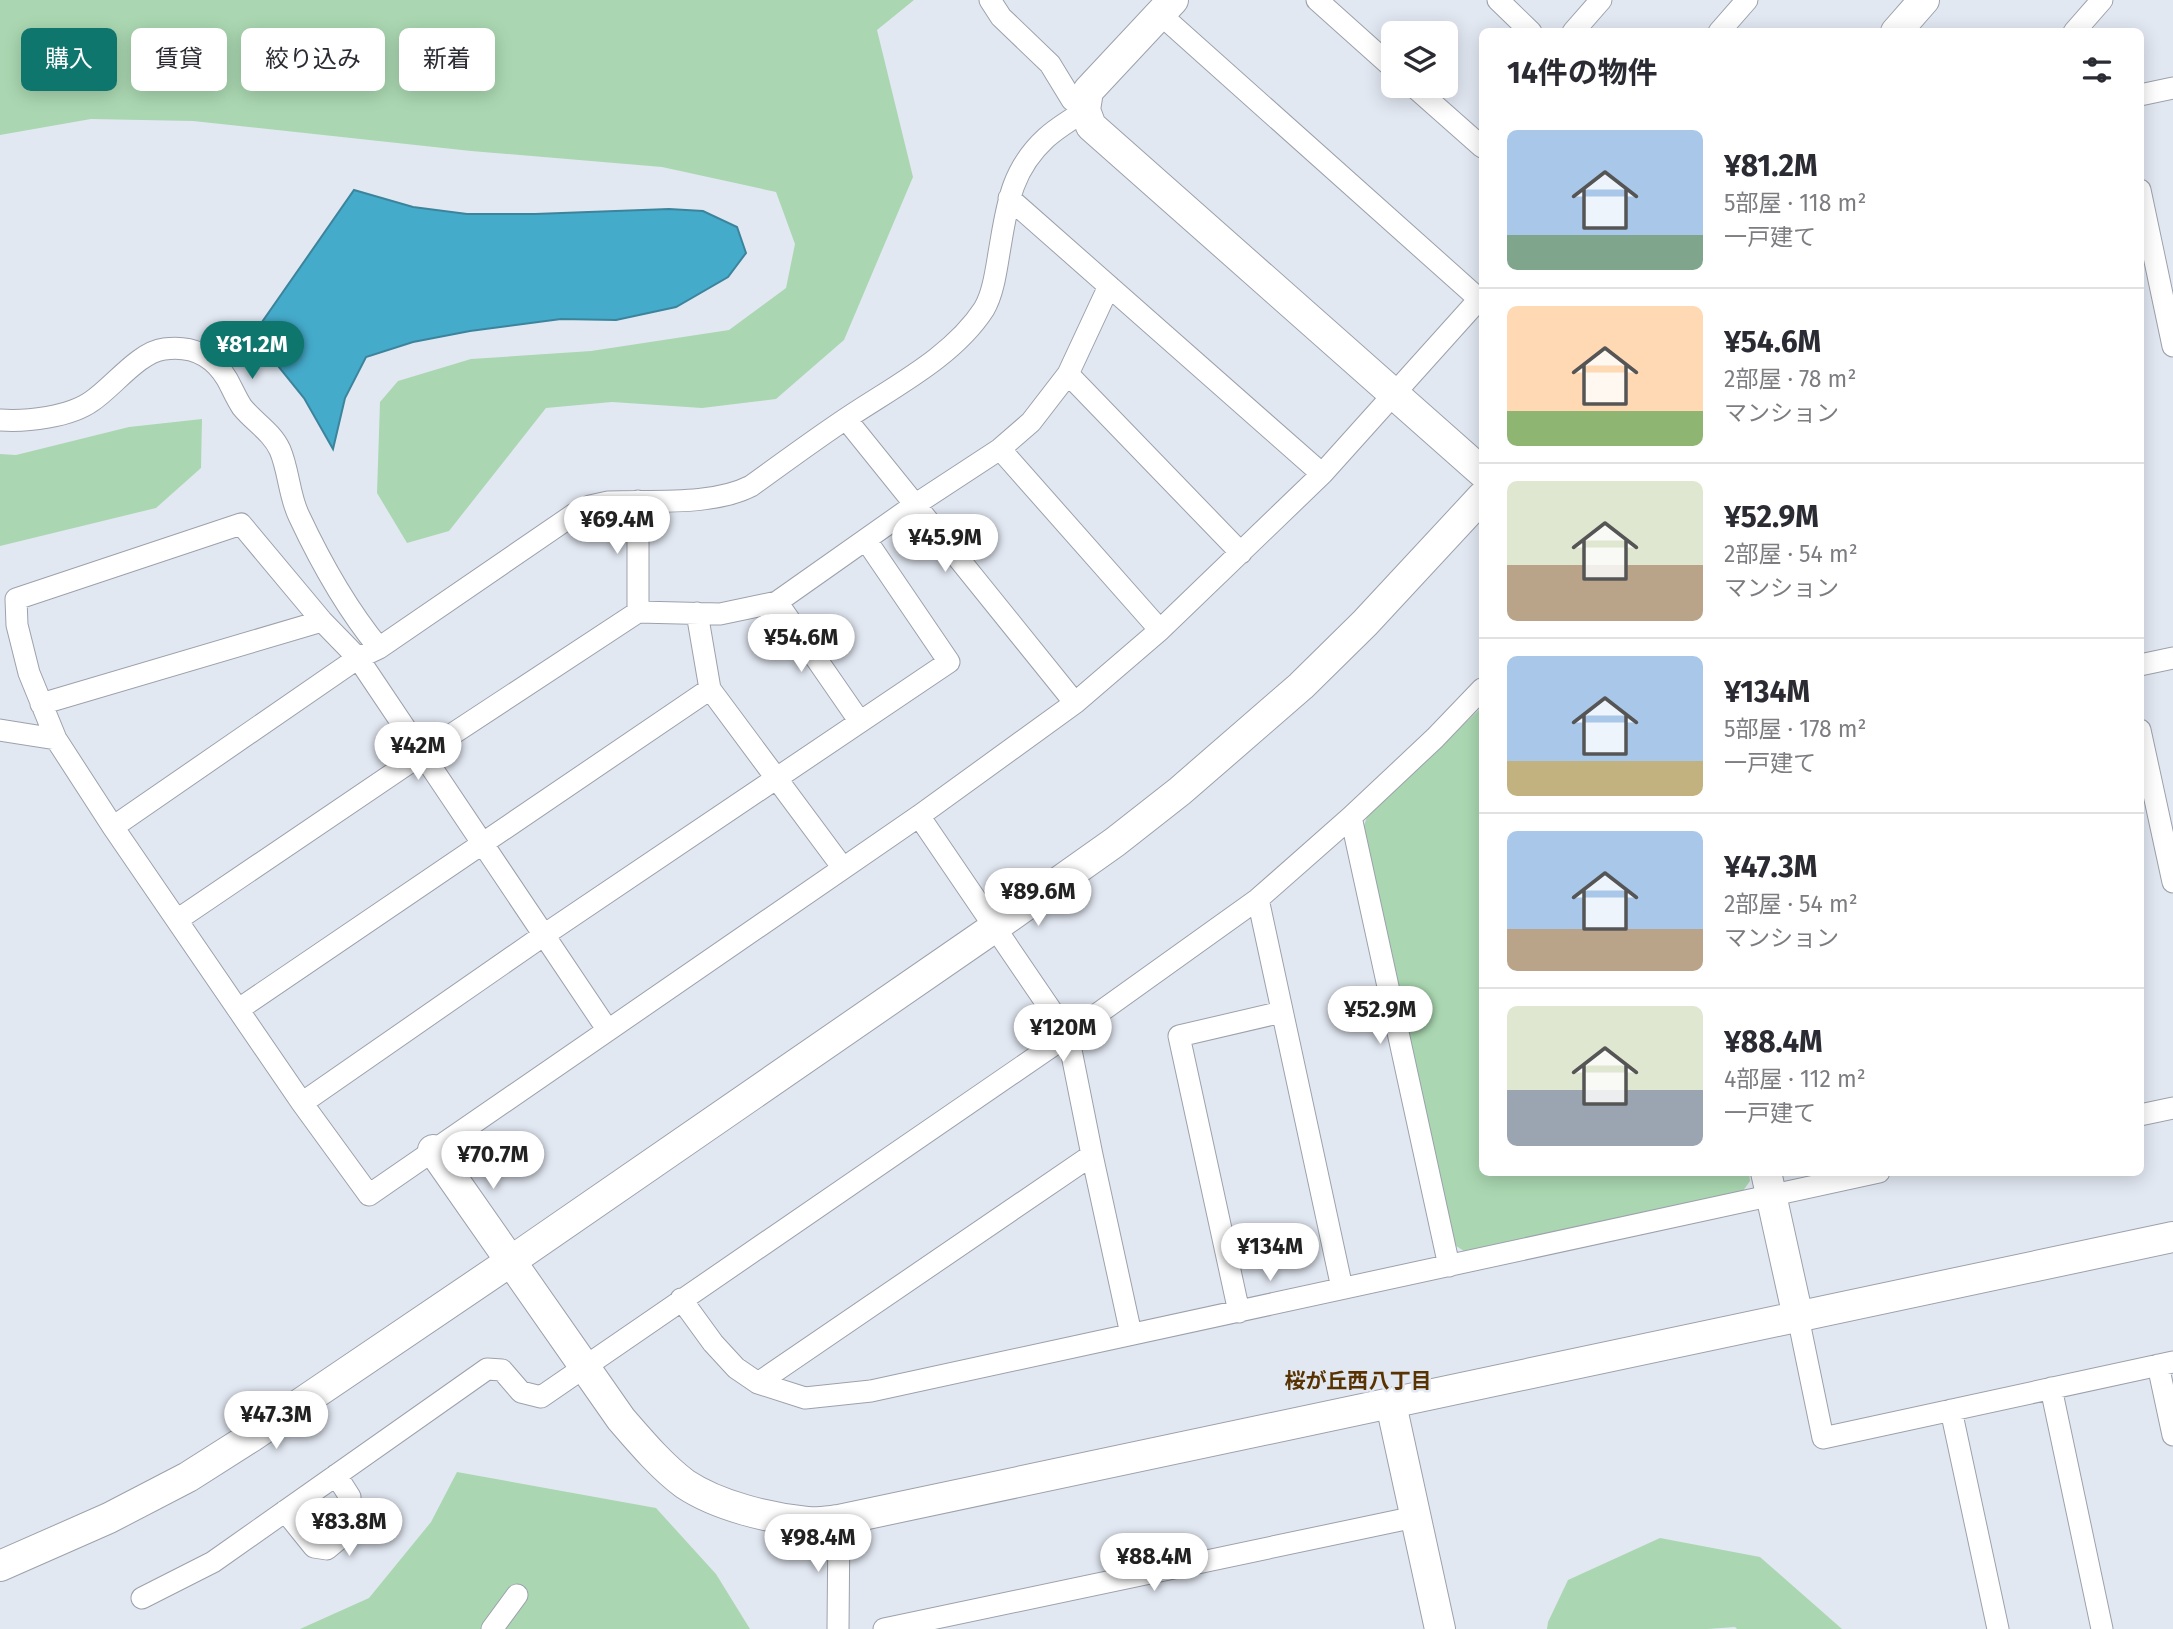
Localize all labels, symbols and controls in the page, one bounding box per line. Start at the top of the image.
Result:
map controls [1381,21,1458,98]
button: layers [1381,21,1458,98]
chip: 購入 [21,28,117,91]
chip: 賃貸 [131,28,227,91]
chip: 絞り込み [241,28,385,91]
chip: 新着 [399,28,495,91]
icon: filters [2078,51,2116,89]
text: 14件の物件 [1507,55,1658,91]
text: ¥81.2M [1724,148,1817,184]
icon: home [1563,158,1647,242]
text: 5部屋 · 118 m² [1724,189,1866,217]
text: 一戸建て [1724,223,1816,251]
pin: ¥81.2M [195,322,309,381]
text: ¥54.6M [1724,324,1821,360]
text: ¥81.2M [216,330,288,358]
icon: home [1563,334,1647,418]
text: 2部屋 · 78 m² [1724,365,1856,393]
text: マンション [1724,399,1839,427]
pin: ¥69.4M [560,496,674,556]
text: ¥52.9M [1724,499,1819,535]
text: ¥69.4M [580,505,654,533]
icon: home [1563,509,1647,593]
pin: ¥45.9M [888,514,1002,574]
text: ¥45.9M [908,523,982,551]
text: 2部屋 · 54 m² [1724,540,1858,568]
text: マンション [1724,574,1839,602]
pin: ¥54.6M [744,614,858,674]
text: ¥54.6M [764,623,838,651]
text: ¥134M [1724,674,1810,710]
icon: home [1563,684,1647,768]
text: 5部屋 · 178 m² [1724,715,1867,743]
pin: ¥42M [377,722,459,782]
text: ¥42M [390,731,446,759]
text: 一戸建て [1724,749,1816,777]
text: ¥47.3M [1724,849,1817,885]
icon: home [1563,859,1647,943]
pin: ¥89.6M [981,869,1095,928]
text: ¥89.6M [1000,877,1076,905]
text: 2部屋 · 54 m² [1724,890,1858,918]
text: マンション [1724,924,1839,952]
pin: ¥52.9M [1323,986,1437,1046]
text: ¥52.9M [1344,995,1416,1023]
pin: ¥120M [1014,1004,1112,1064]
text: ¥120M [1030,1013,1096,1041]
text: ¥88.4M [1724,1024,1823,1060]
icon: home [1563,1034,1647,1118]
text: 4部屋 · 112 m² [1724,1065,1866,1093]
text: 一戸建て [1724,1099,1816,1127]
pin: ¥70.7M [436,1132,550,1191]
text: ¥70.7M [457,1140,529,1168]
pin: ¥134M [1221,1224,1319,1283]
text: ¥134M [1237,1232,1303,1260]
district label: 桜が丘西八丁目 [1285,1368,1432,1394]
pin: ¥47.3M [219,1392,333,1451]
text: ¥47.3M [240,1400,312,1428]
pin: ¥83.8M [292,1498,406,1558]
text: ¥83.8M [311,1507,387,1535]
pin: ¥98.4M [761,1514,875,1574]
text: ¥98.4M [780,1523,856,1551]
pin: ¥88.4M [1097,1534,1211,1593]
text: ¥88.4M [1116,1542,1192,1570]

